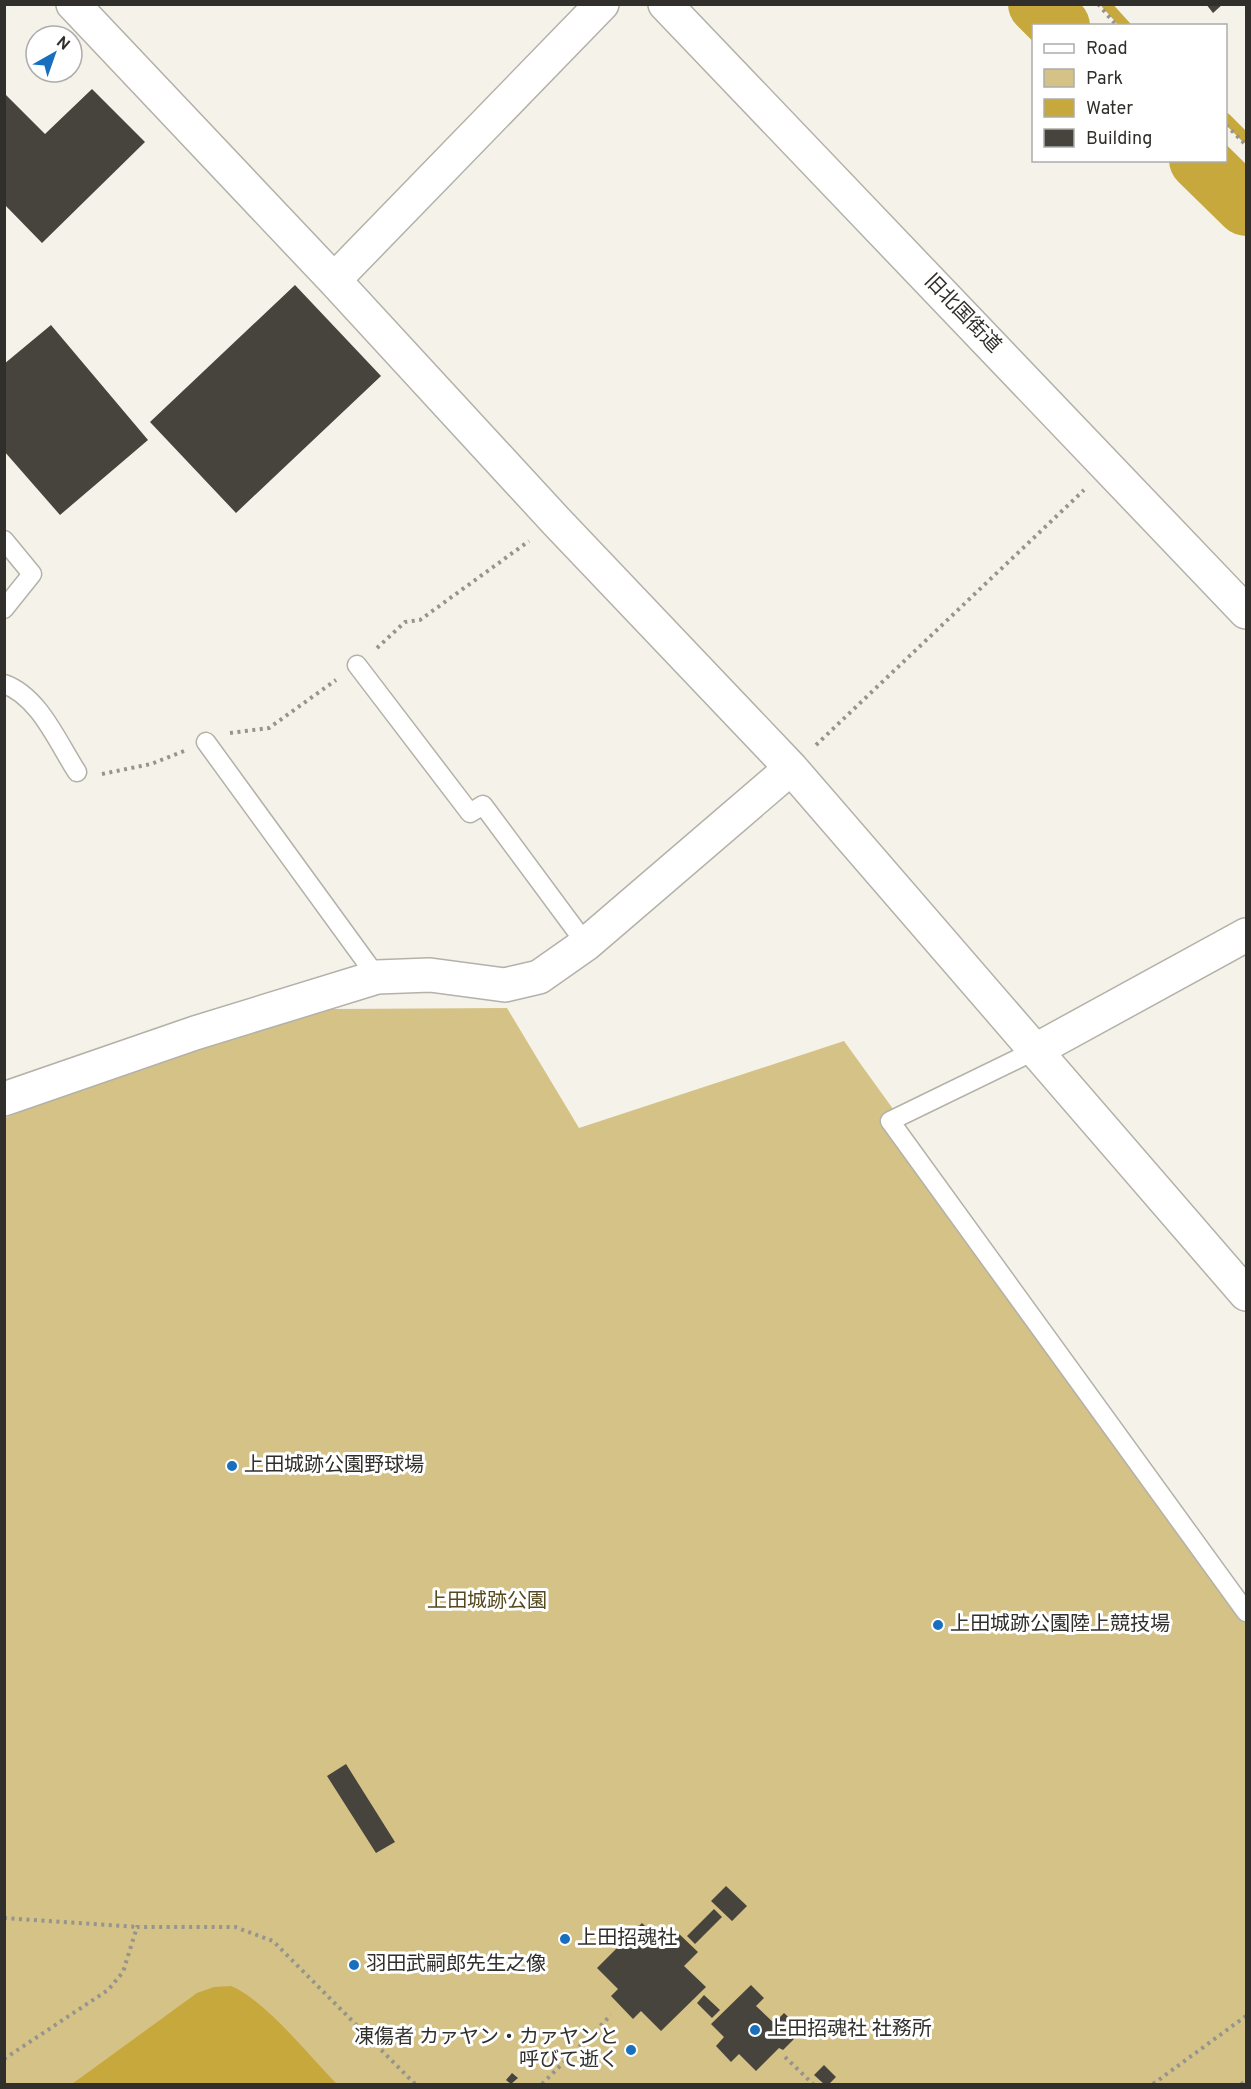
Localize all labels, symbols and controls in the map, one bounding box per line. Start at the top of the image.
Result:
north arrow [24,24,84,84]
legend [1032,24,1227,162]
text: N [52,33,73,55]
text: Road [1086,38,1128,61]
text: Park [1086,68,1123,91]
text: Water [1086,98,1133,121]
text: Building [1086,128,1152,151]
street label: 旧北国街道 [918,269,1006,359]
place label: 上田城跡公園野球場 [244,1453,424,1479]
marker: 上田城跡公園野球場 [225,1459,239,1473]
park label: 上田城跡公園 [427,1589,547,1615]
place label: 上田城跡公園陸上競技場 [950,1612,1170,1638]
marker: 上田城跡公園陸上競技場 [931,1618,945,1632]
place label: 上田招魂社 [577,1926,677,1952]
marker: 上田招魂社 [558,1932,572,1946]
place label: 羽田武嗣郎先生之像 [366,1952,546,1978]
marker: 羽田武嗣郎先生之像 [347,1958,361,1972]
place label: 上田招魂社 社務所 [767,2017,932,2043]
marker: 上田招魂社 社務所 [748,2023,762,2037]
place label: 凍傷者 カァヤン・カァヤンと 呼びて逝く [354,2025,619,2074]
marker: 凍傷者 カァヤン・カァヤンと 呼びて逝く [624,2043,638,2057]

